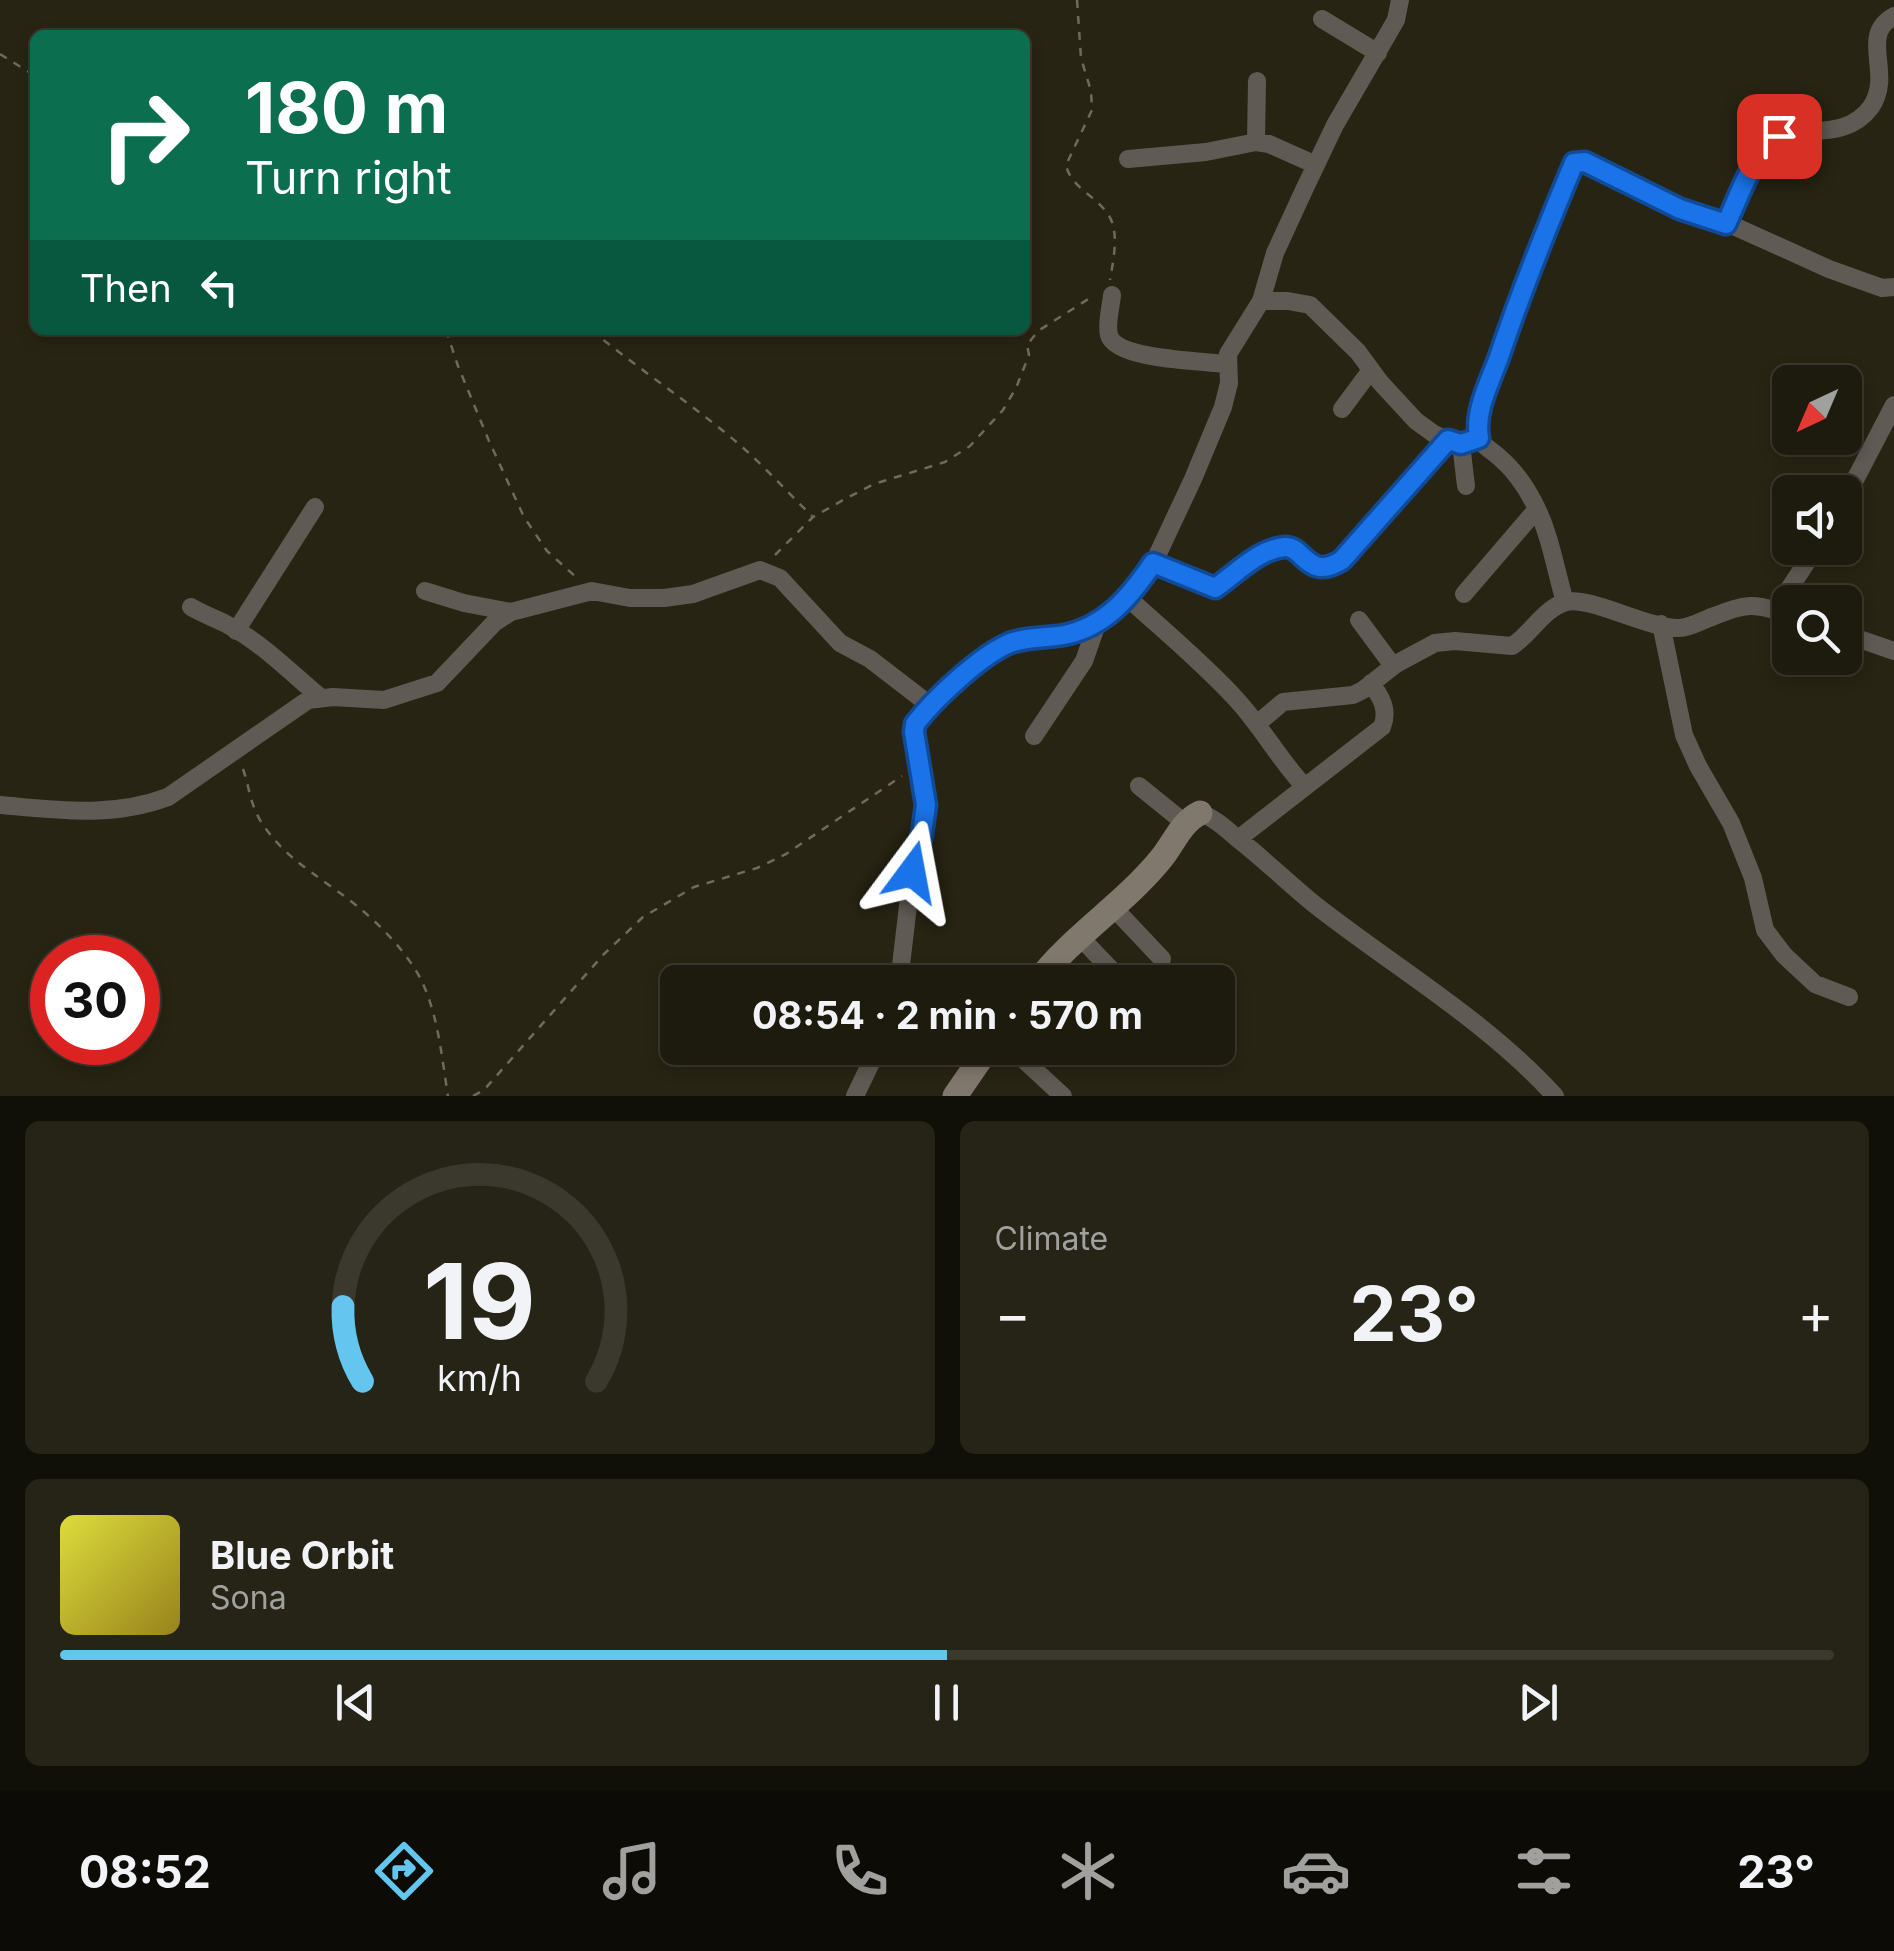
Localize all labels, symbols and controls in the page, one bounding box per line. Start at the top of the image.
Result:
text: 180 m [245,65,448,150]
icon: right [80,70,210,200]
pin [1737,94,1822,179]
icon: arrive [1752,109,1807,164]
text: Turn right [245,150,452,205]
icon: left [192,260,247,315]
text: Then [80,265,172,311]
north arrow [1772,365,1862,455]
map controls [1772,365,1862,675]
button: sound [1772,475,1862,565]
button: search [1772,585,1862,675]
position arrow [860,820,964,924]
speed limit sign: 30 [30,935,160,1065]
text: 08:54 · 2 min · 570 m [752,992,1143,1038]
text: Climate [995,1219,1108,1258]
text: 19 [424,1238,536,1364]
text: 23° [1349,1268,1479,1359]
text: − [995,1281,1031,1347]
text: + [1798,1281,1834,1347]
text: km/h [437,1356,522,1400]
text: Blue Orbit [210,1532,394,1578]
text: Sona [210,1578,287,1617]
icon: previous [328,1675,383,1730]
icon: pause [919,1675,974,1730]
icon: next [1511,1675,1566,1730]
icon: directions [369,1836,439,1906]
icon: music [597,1836,667,1906]
icon: phone [825,1836,895,1906]
icon: climate [1053,1836,1123,1906]
icon: car [1281,1836,1351,1906]
icon: filters [1509,1836,1579,1906]
text: 08:52 [79,1844,211,1899]
text: 23° [1737,1844,1815,1899]

